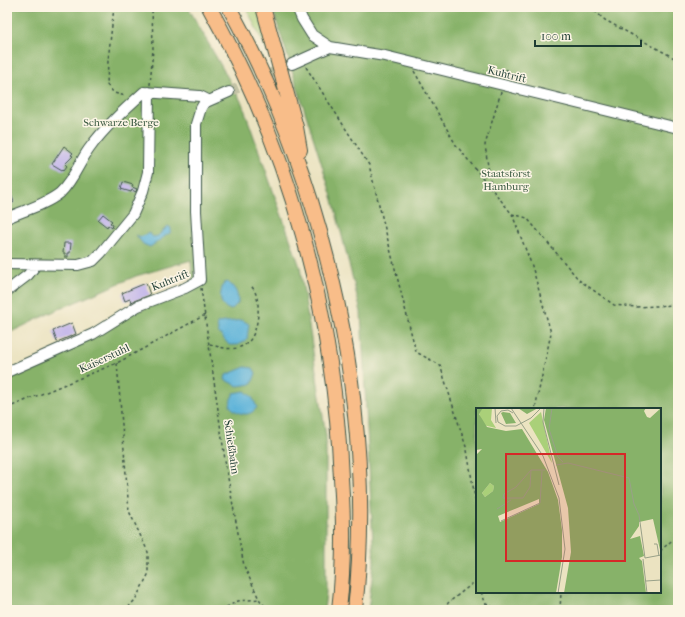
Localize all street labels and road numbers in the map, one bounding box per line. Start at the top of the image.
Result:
street label: Kuhtrift [486,63,528,86]
street label: Kuhtrift [149,267,191,294]
street label: Kaiserstuhl [77,341,131,376]
street label: Schießbahn [221,419,242,476]

